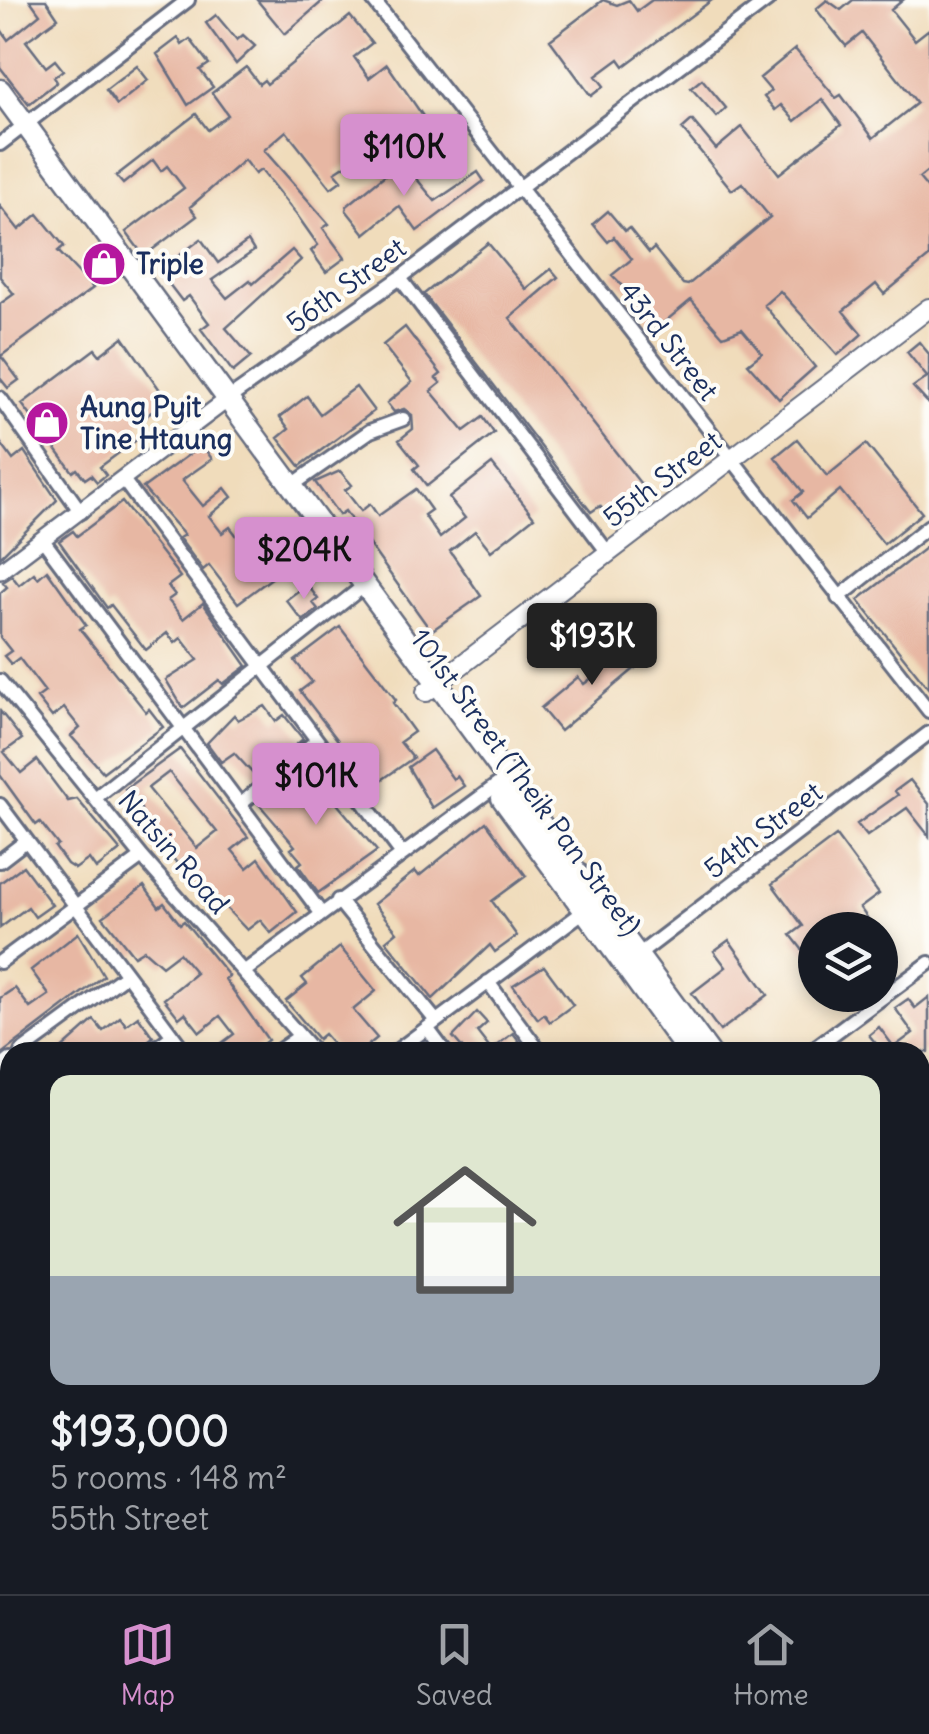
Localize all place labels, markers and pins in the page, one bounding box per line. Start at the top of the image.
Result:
pin: $110K [334,114,474,199]
shop icon: Triple [81,241,127,287]
place label: Triple [136,246,204,282]
place label: Aung Pyit Tine Htaung [80,389,232,457]
shop icon: Aung Pyit Tine Htaung [24,400,70,446]
pin: $204K [234,517,374,602]
pin: $193K [522,603,662,688]
pin: $101K [246,743,386,828]

